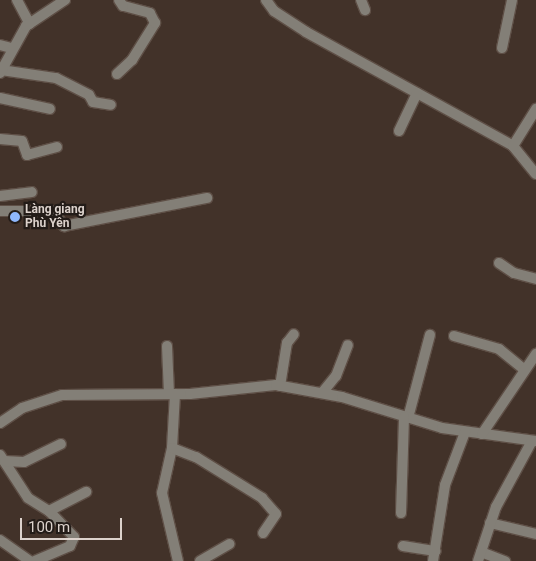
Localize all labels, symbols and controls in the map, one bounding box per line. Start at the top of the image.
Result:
place label: Làng giang Phù Yên [25,203,85,231]
marker: Làng giang Phù Yên [9,211,21,223]
scale bar [22,508,125,540]
text: 100 m [28,518,70,536]

